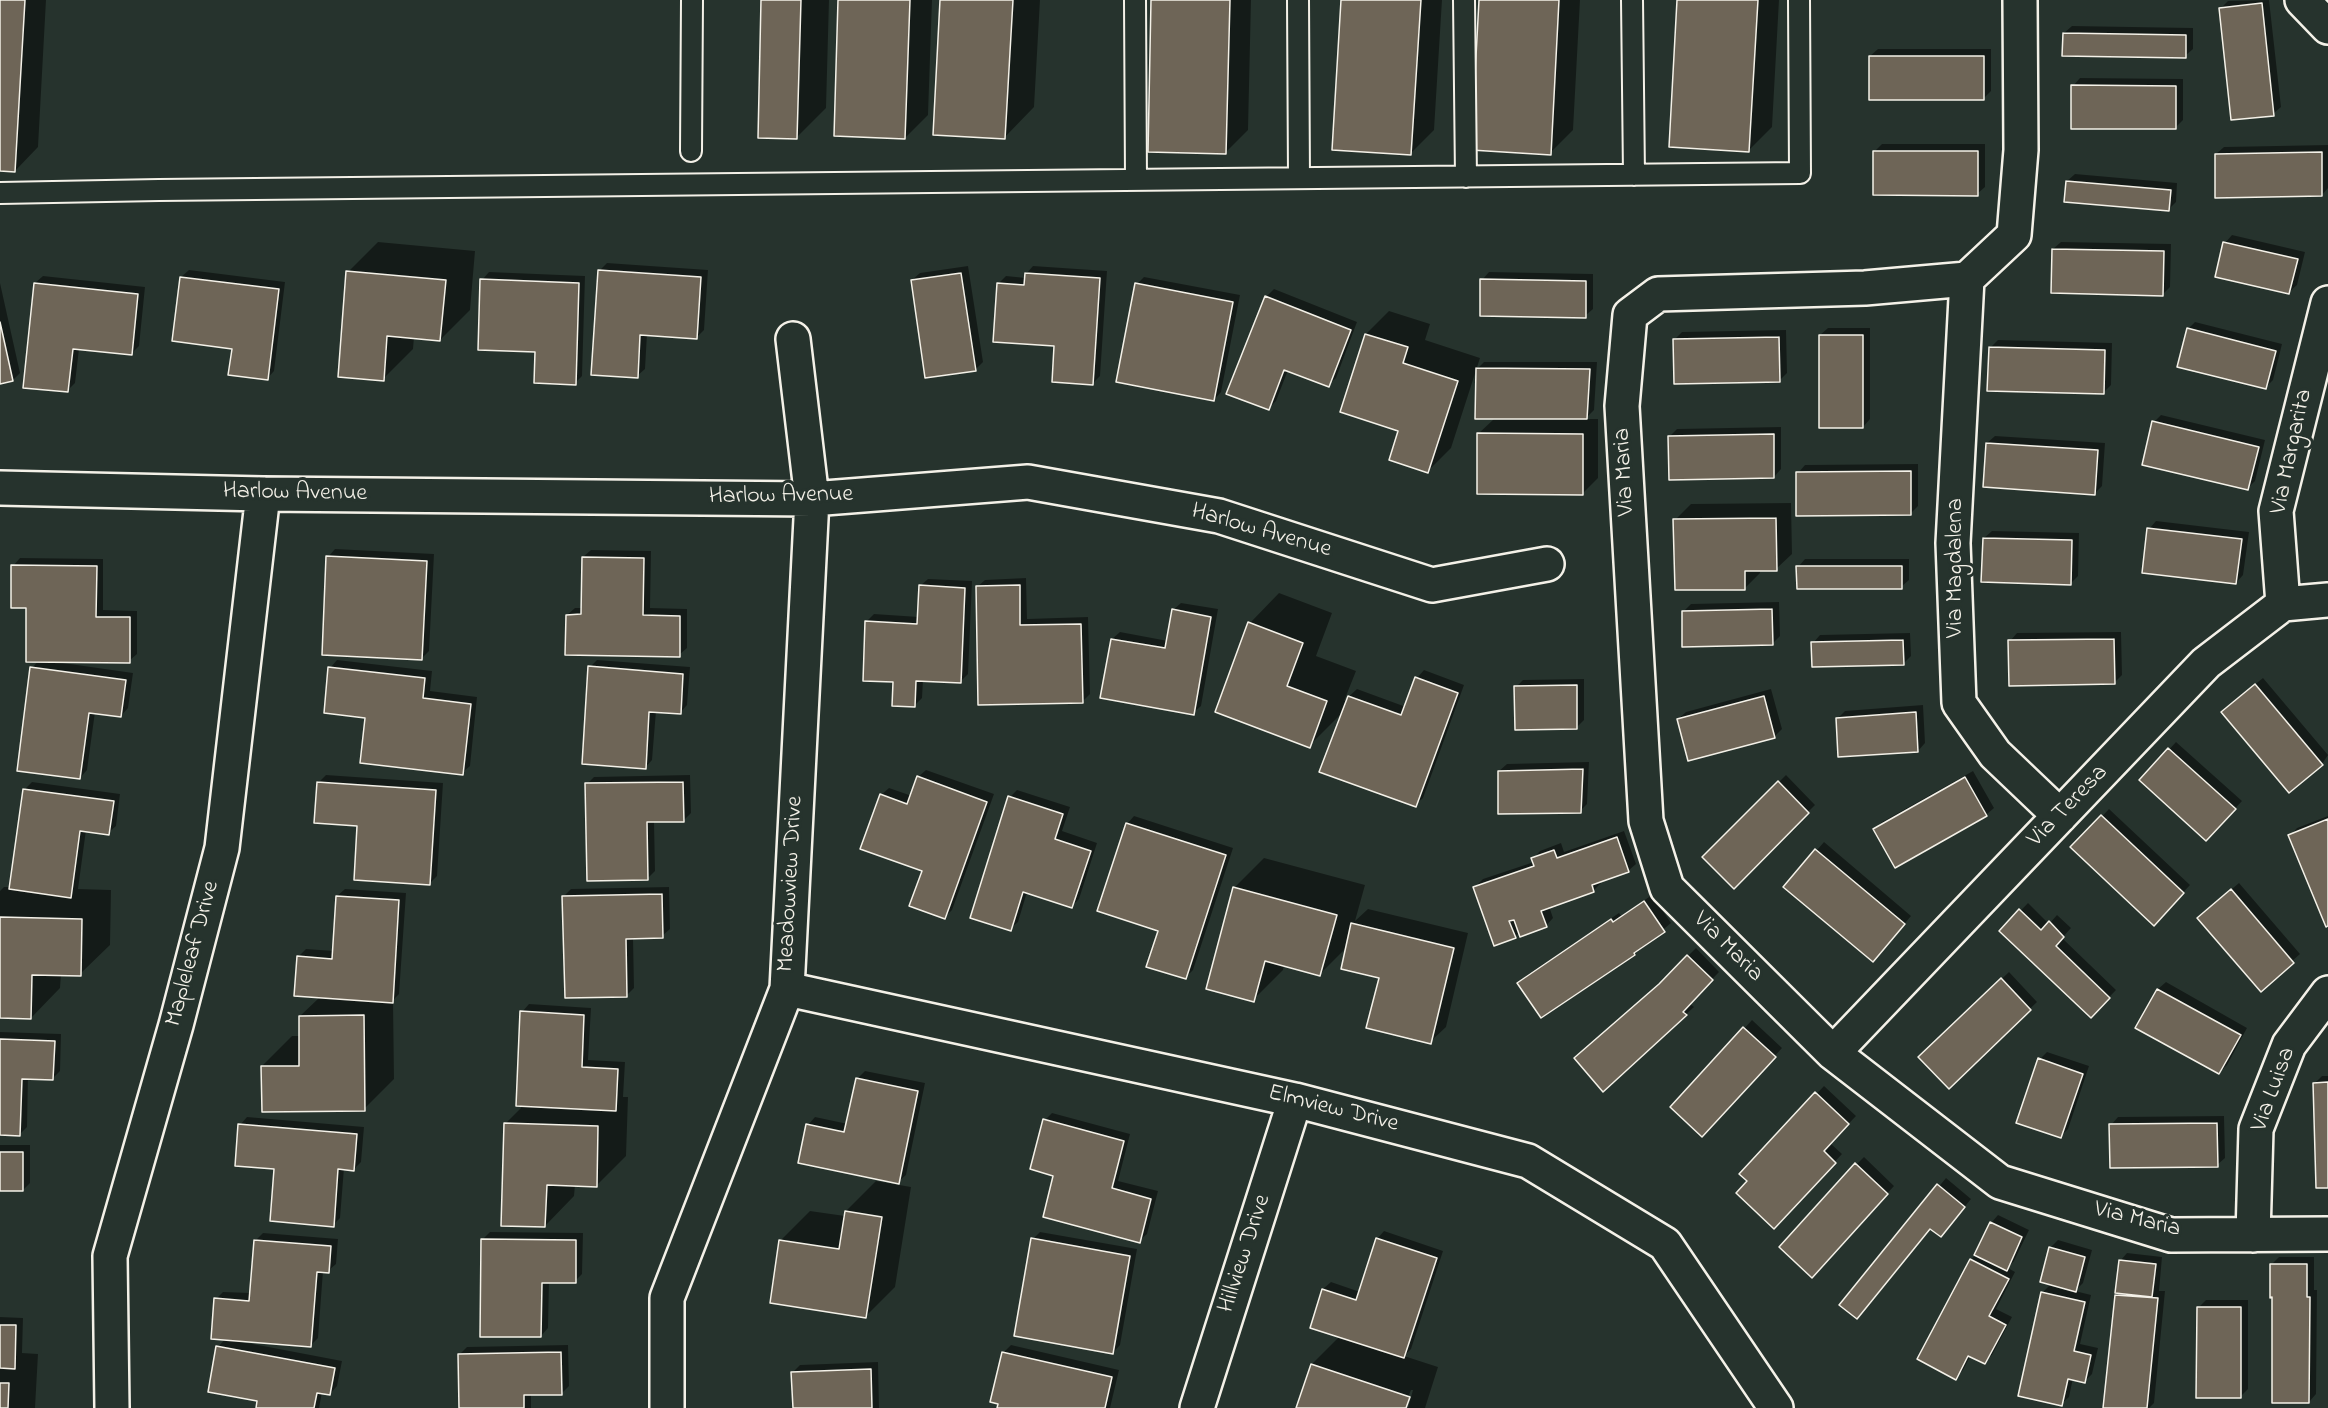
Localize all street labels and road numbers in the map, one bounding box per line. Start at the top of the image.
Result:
street label: Via Margarita [2266,387,2320,517]
street label: Via Maria [1609,427,1643,517]
street label: Harlow Avenue [223,478,367,510]
street label: Harlow Avenue [709,481,853,513]
street label: Harlow Avenue [1188,498,1334,566]
street label: Via Magdalena [1943,498,1971,638]
street label: Via Teresa [2023,760,2115,854]
street label: Meadowview Drive [773,795,811,973]
street label: Mapleleaf Drive [161,878,227,1030]
street label: Via Maria [1686,907,1768,989]
street label: Via Luisa [2246,1044,2304,1136]
street label: Elmview Drive [1265,1080,1401,1140]
street label: Hillview Drive [1213,1191,1279,1317]
street label: Via Maria [2091,1196,2183,1246]

